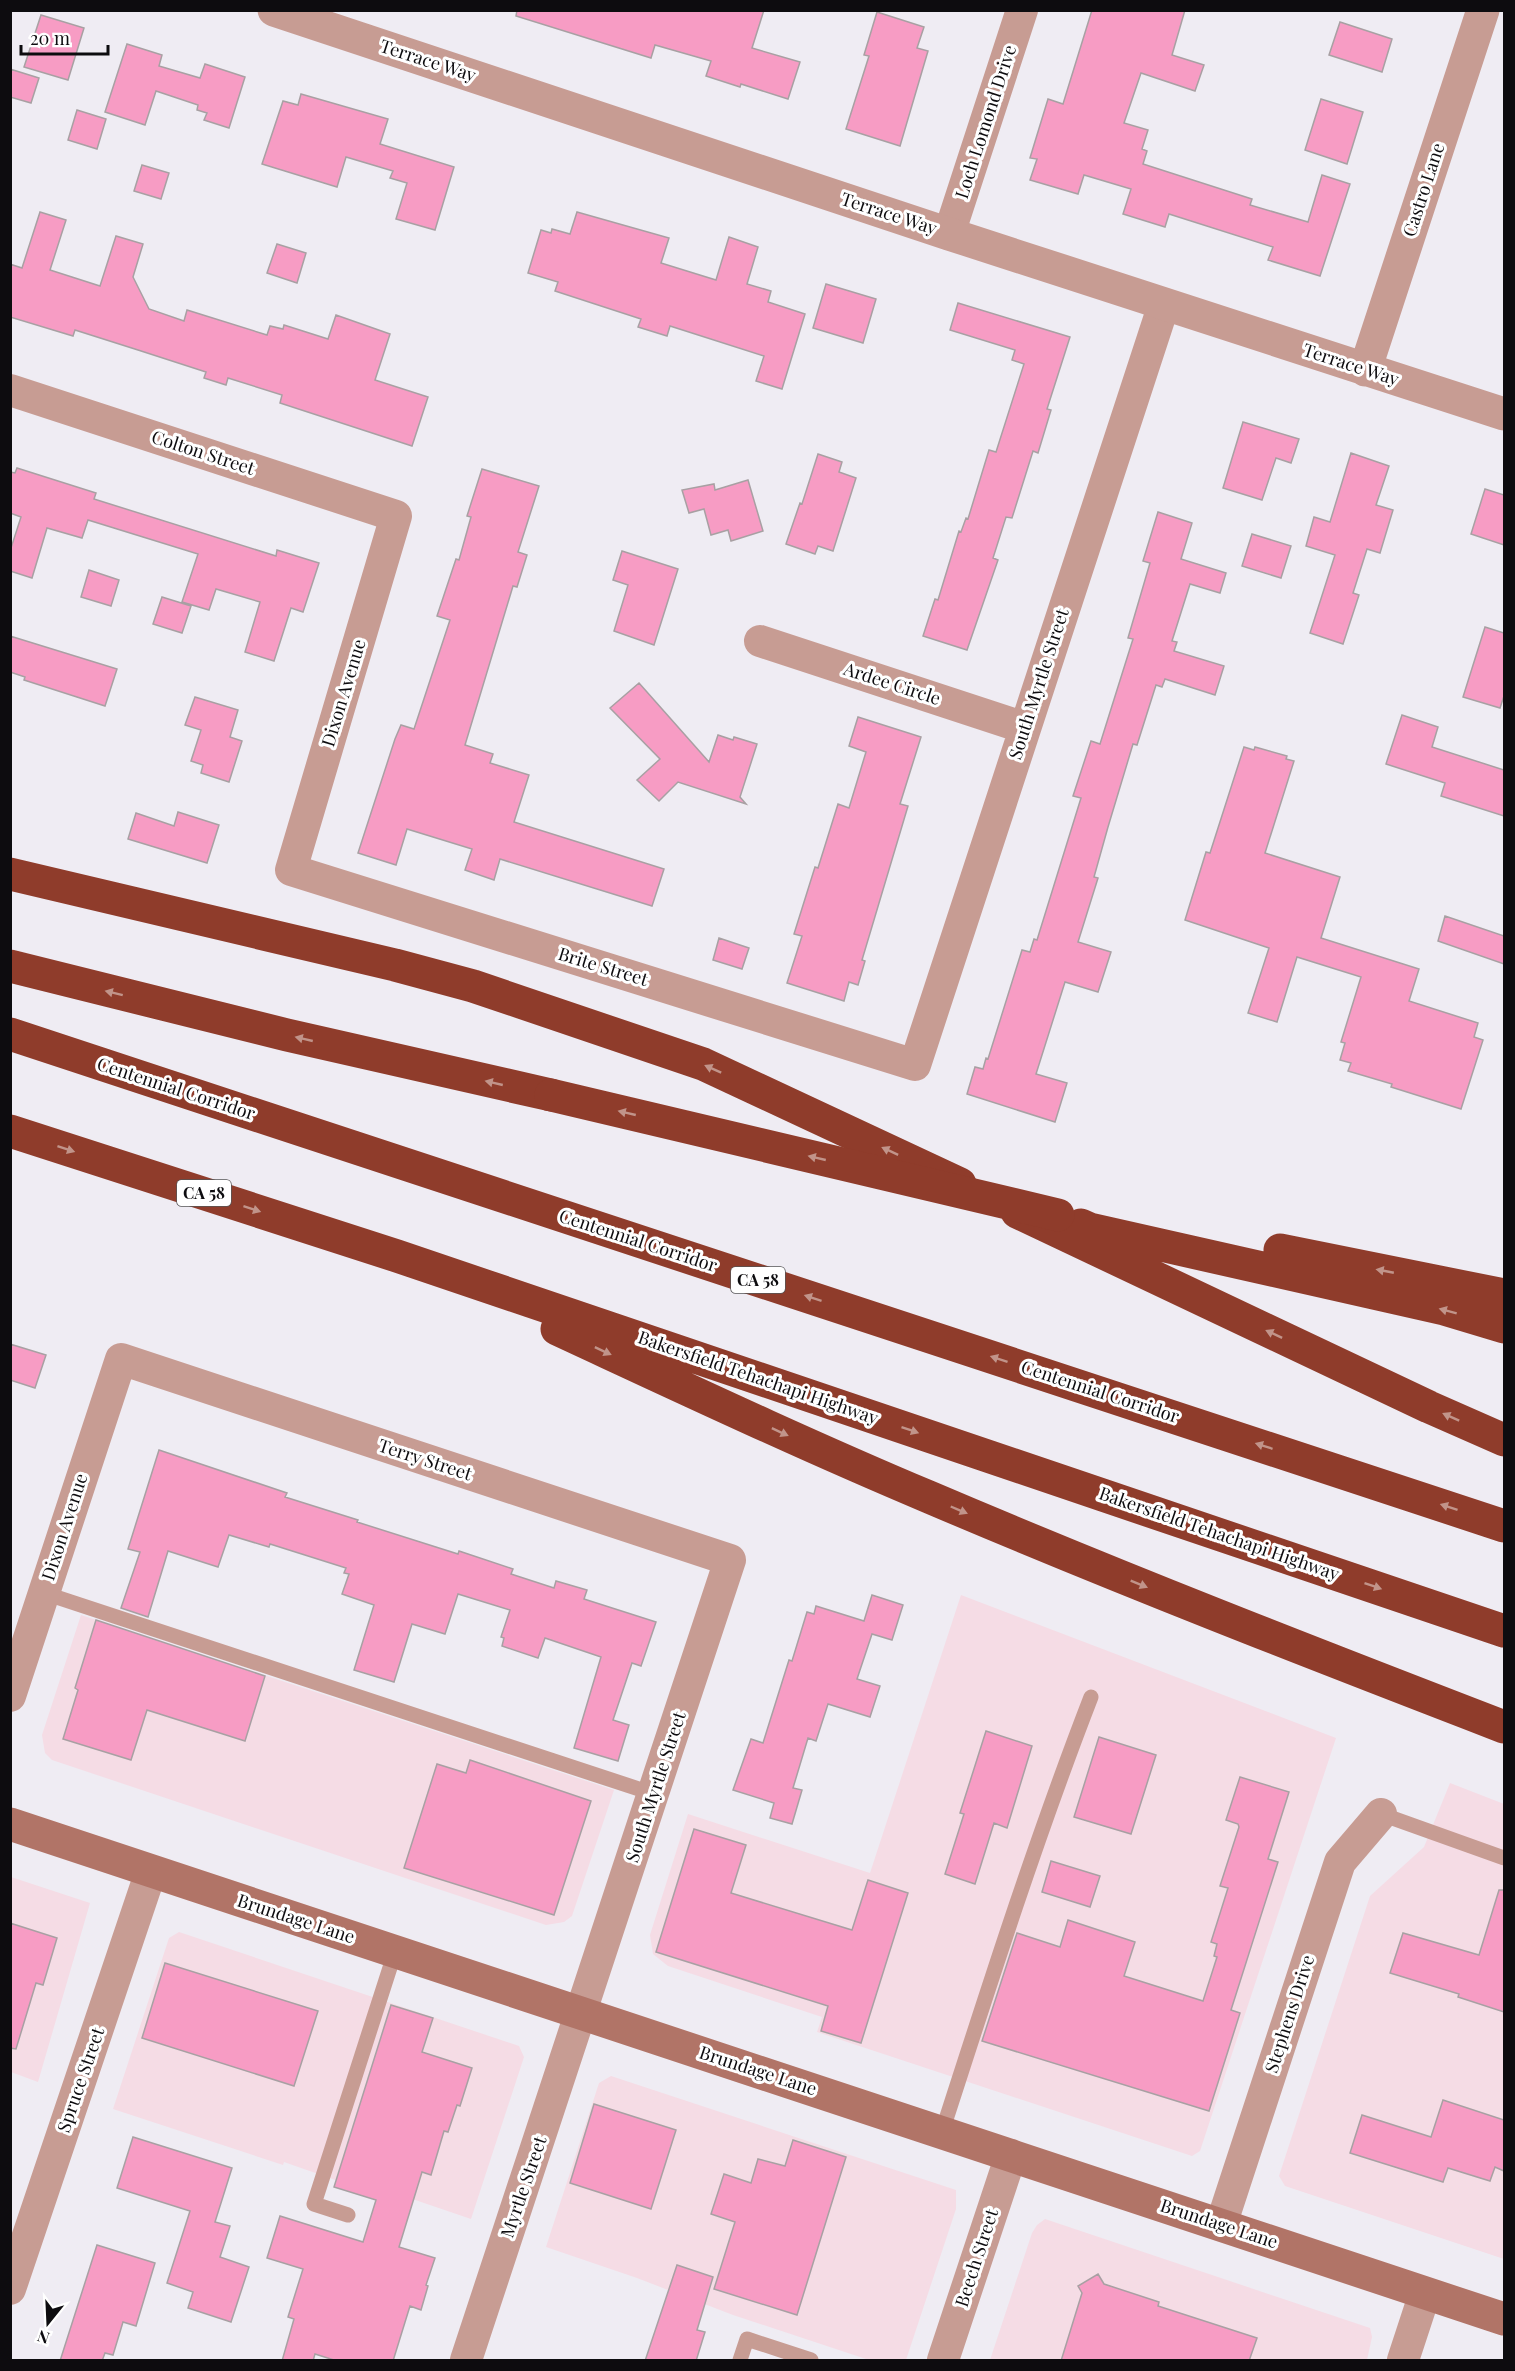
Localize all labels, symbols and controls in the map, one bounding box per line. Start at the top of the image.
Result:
scale bar [21,18,108,56]
text: 20 m [30,26,70,50]
street label: Terrace Way [377,33,479,87]
street label: Loch Lomond Drive [949,42,1021,202]
street label: Castro Lane [1397,140,1449,240]
street label: Terrace Way [838,186,940,240]
street label: Terrace Way [1300,337,1402,391]
street label: Colton Street [149,424,258,480]
street label: South Myrtle Street [1002,605,1074,762]
street label: Dixon Avenue [315,636,371,749]
street label: Ardee Circle [840,656,944,710]
street label: Brite Street [555,941,652,991]
one-way arrow [105,987,124,997]
one-way arrow [294,1034,313,1043]
street label: Centennial Corridor [94,1051,258,1125]
one-way arrow [704,1064,721,1073]
one-way arrow [485,1077,503,1087]
one-way arrow [618,1108,636,1118]
one-way arrow [57,1145,75,1154]
one-way arrow [881,1147,898,1156]
one-way arrow [808,1153,826,1163]
road number: CA 58 [177,1180,231,1206]
street label: Centennial Corridor [556,1203,720,1277]
one-way arrow [243,1205,261,1214]
one-way arrow [1376,1266,1395,1276]
road number: CA 58 [731,1267,785,1293]
one-way arrow [804,1293,822,1303]
one-way arrow [1439,1305,1457,1315]
street label: Bakersfield Tehachapi Highway [635,1325,882,1430]
one-way arrow [1266,1329,1283,1338]
one-way arrow [594,1346,611,1355]
one-way arrow [990,1354,1008,1364]
street label: Centennial Corridor [1018,1354,1182,1428]
one-way arrow [1442,1411,1460,1421]
one-way arrow [901,1425,919,1435]
one-way arrow [771,1428,789,1438]
street label: Terry Street [375,1433,476,1486]
one-way arrow [1255,1441,1273,1451]
street label: Dixon Avenue [35,1470,93,1583]
street label: Bakersfield Tehachapi Highway [1096,1481,1343,1586]
one-way arrow [1440,1502,1458,1512]
one-way arrow [950,1506,968,1515]
one-way arrow [1130,1580,1148,1589]
one-way arrow [1364,1582,1382,1592]
street label: South Myrtle Street [619,1708,691,1865]
street label: Brundage Lane [235,1888,358,1948]
street label: Stephens Drive [1259,1952,1319,2076]
street label: Spruce Street [51,2024,109,2135]
street label: Brundage Lane [697,2040,820,2100]
street label: Myrtle Street [494,2132,552,2241]
street label: Brundage Lane [1158,2193,1281,2253]
street label: Beech Street [949,2205,1003,2310]
north arrow [18,2293,78,2353]
text: N [34,2326,52,2350]

